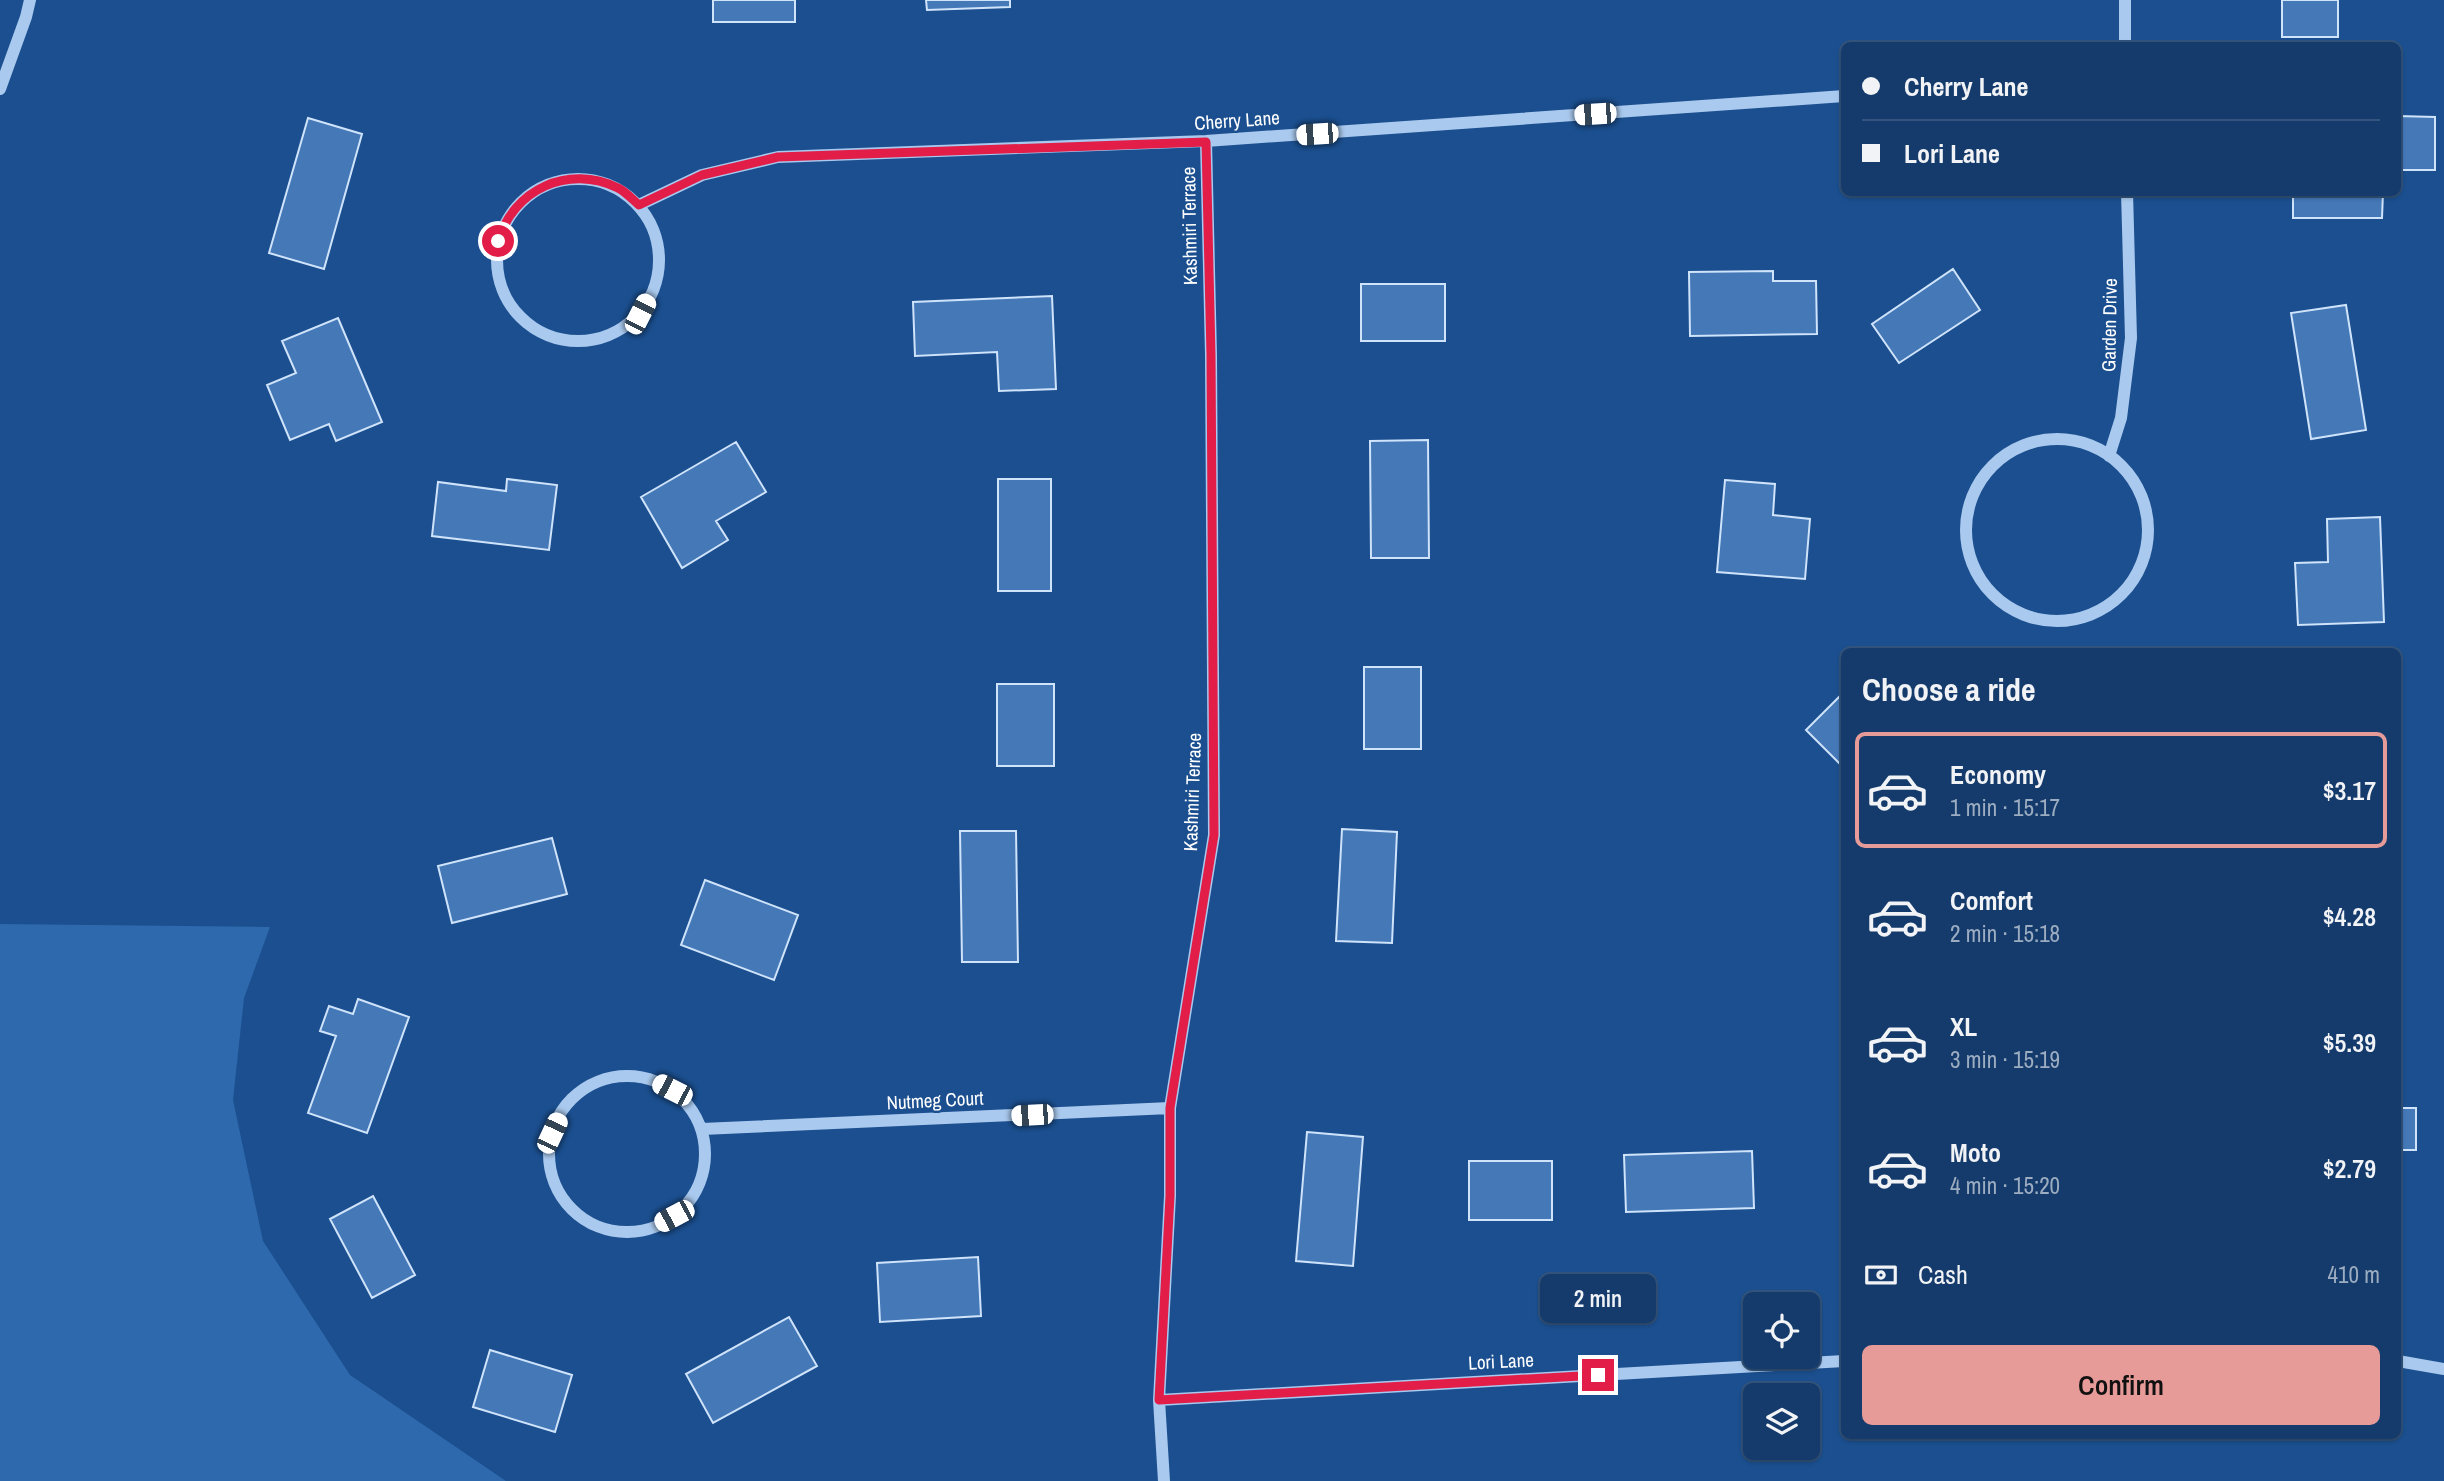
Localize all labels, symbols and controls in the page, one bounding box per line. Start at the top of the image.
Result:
text: Cherry Lane [1904,69,2028,104]
car [1574,102,1617,126]
street label: Cherry Lane [1193,104,1281,136]
car [1296,122,1339,146]
text: Lori Lane [1904,136,2000,171]
street label: Kashmiri Terrace [1175,167,1203,285]
route start [482,225,514,257]
street label: Garden Drive [2095,278,2123,372]
car [622,291,659,337]
text: Choose a ride [1862,668,2036,711]
street label: Kashmiri Terrace [1177,732,1207,852]
text: Economy [1950,757,2046,792]
icon: car [1866,759,1929,822]
text: $3.17 [2323,773,2376,808]
text: 1 min · 15:17 [1950,792,2060,823]
text: Comfort [1950,883,2033,918]
icon: car [1866,885,1929,948]
text: $4.28 [2323,899,2376,934]
text: 2 min · 15:18 [1950,918,2060,949]
text: XL [1950,1009,1977,1044]
icon: car [1866,1011,1929,1074]
text: $5.39 [2323,1025,2376,1060]
text: 3 min · 15:19 [1950,1044,2060,1075]
car [649,1071,696,1109]
street label: Nutmeg Court [886,1084,985,1116]
car [1011,1103,1054,1127]
car [534,1110,571,1156]
text: Moto [1950,1135,2001,1170]
icon: car [1866,1137,1929,1200]
text: $2.79 [2323,1151,2376,1186]
text: 4 min · 15:20 [1950,1170,2060,1201]
car [651,1197,698,1235]
icon: cash [1862,1256,1900,1294]
text: Cash [1918,1257,1968,1292]
text: 410 m [2328,1259,2380,1290]
callout: 2 min [1540,1274,1656,1322]
text: 2 min [1574,1283,1622,1314]
map controls [1743,1292,1820,1460]
button: locate [1743,1292,1820,1369]
button: Confirm [1862,1345,2380,1425]
street label: Lori Lane [1467,1346,1535,1376]
route end [1582,1359,1614,1391]
button: layers [1743,1383,1820,1460]

